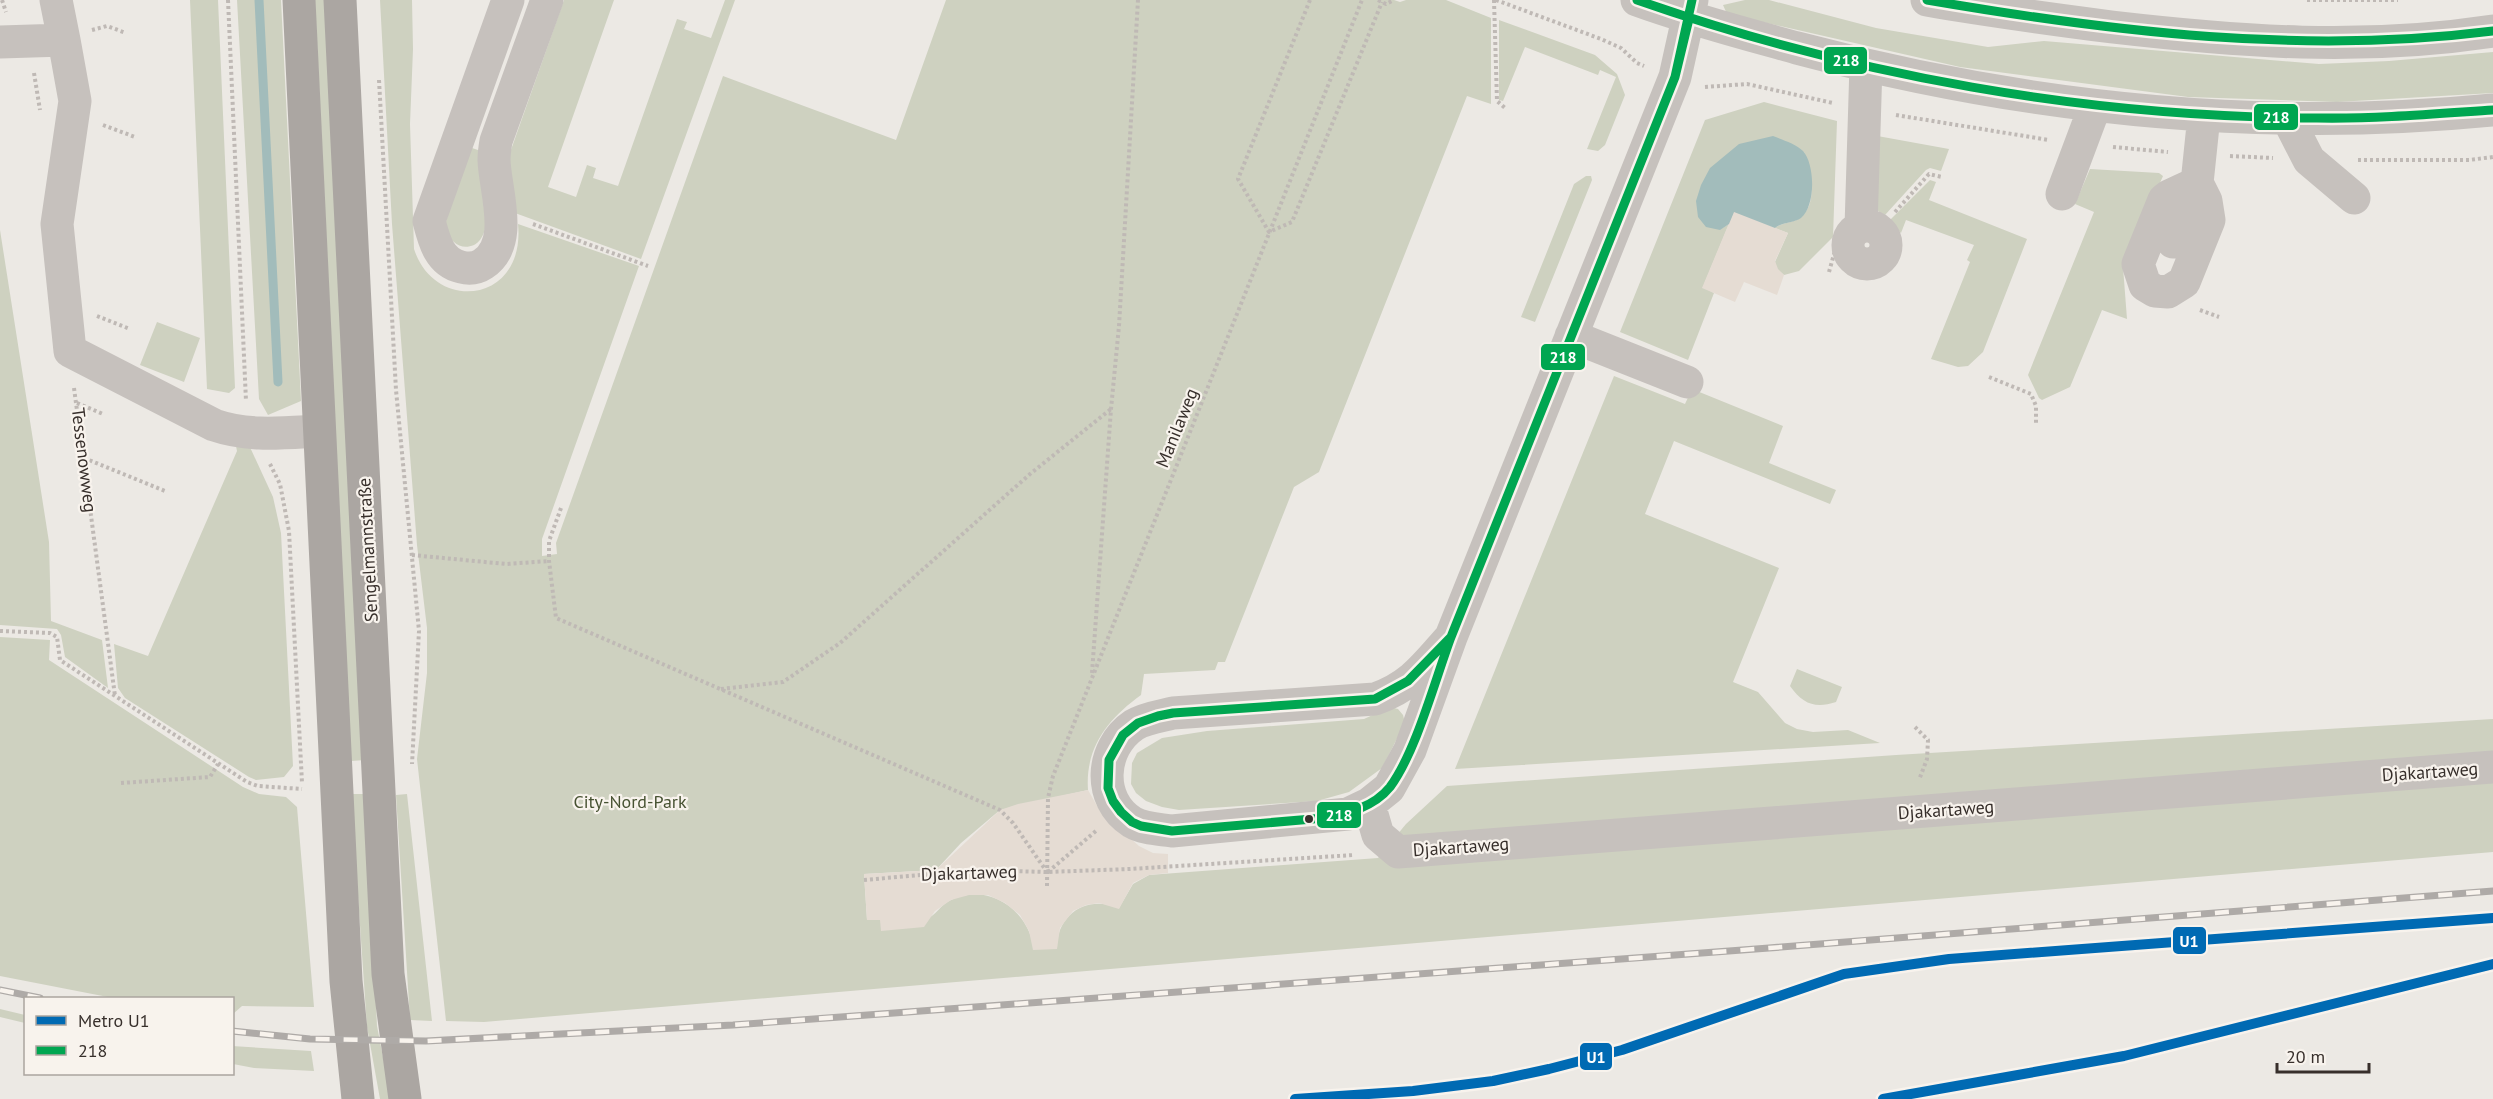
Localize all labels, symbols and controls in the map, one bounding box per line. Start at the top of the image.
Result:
line badge: 218 [1823,46,1868,75]
text: 218 [1832,50,1860,70]
line badge: 218 [2253,103,2299,131]
text: 218 [2262,107,2290,127]
line badge: 218 [1540,343,1586,371]
text: 218 [1549,347,1577,367]
street label: Manilaweg [1150,385,1203,471]
street label: Tessenowweg [67,406,102,514]
street label: Sengelmannstraße [352,477,383,623]
street label: Djakartaweg [2381,757,2479,786]
park label: City-Nord-Park [573,790,687,813]
street label: Djakartaweg [1897,795,1995,824]
line badge: 218 [1316,801,1362,829]
text: 218 [1325,805,1353,825]
unlabelled marker [1303,813,1315,825]
street label: Djakartaweg [1412,832,1510,861]
street label: Djakartaweg [920,859,1018,886]
line badge: U1 [2172,926,2207,955]
text: U1 [2179,931,2199,951]
legend [24,997,234,1075]
text: Metro U1 [78,1009,150,1032]
scale bar [2277,1036,2368,1074]
text: 218 [78,1039,107,1062]
line badge: U1 [1579,1042,1613,1071]
text: 20 m [2286,1045,2325,1068]
text: U1 [1586,1047,1606,1067]

